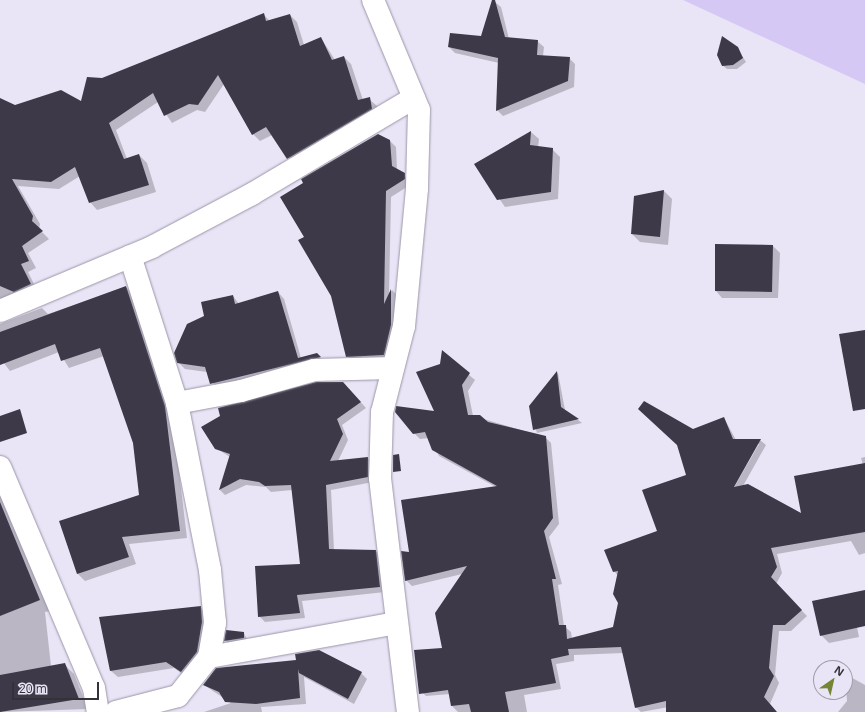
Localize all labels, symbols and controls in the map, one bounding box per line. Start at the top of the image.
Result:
north arrow [813,660,853,700]
text: N [832,662,847,679]
scale bar [14,674,101,700]
text: 20 m [19,680,47,697]

